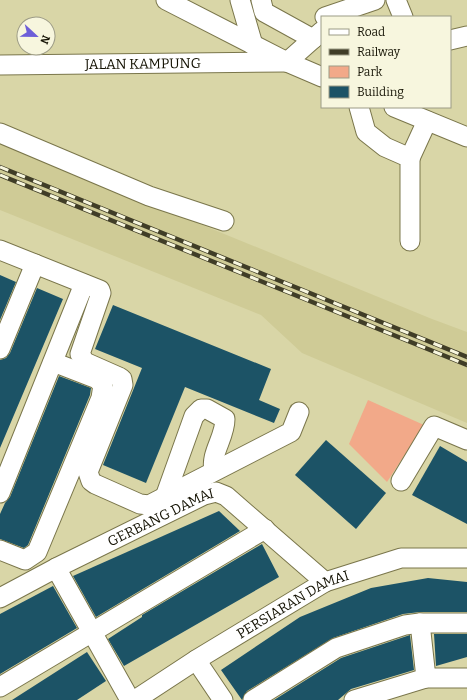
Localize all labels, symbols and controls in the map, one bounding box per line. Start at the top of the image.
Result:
north arrow [16,16,56,56]
legend [321,16,451,108]
text: Road [357,25,385,39]
text: N [37,33,52,46]
text: Railway [357,45,401,59]
street label: JALAN KAMPUNG [84,54,201,73]
text: Park [357,65,383,79]
text: Building [357,85,404,99]
street label: GERBANG DAMAI [105,484,215,550]
street label: PERSIARAN DAMAI [233,567,351,642]

